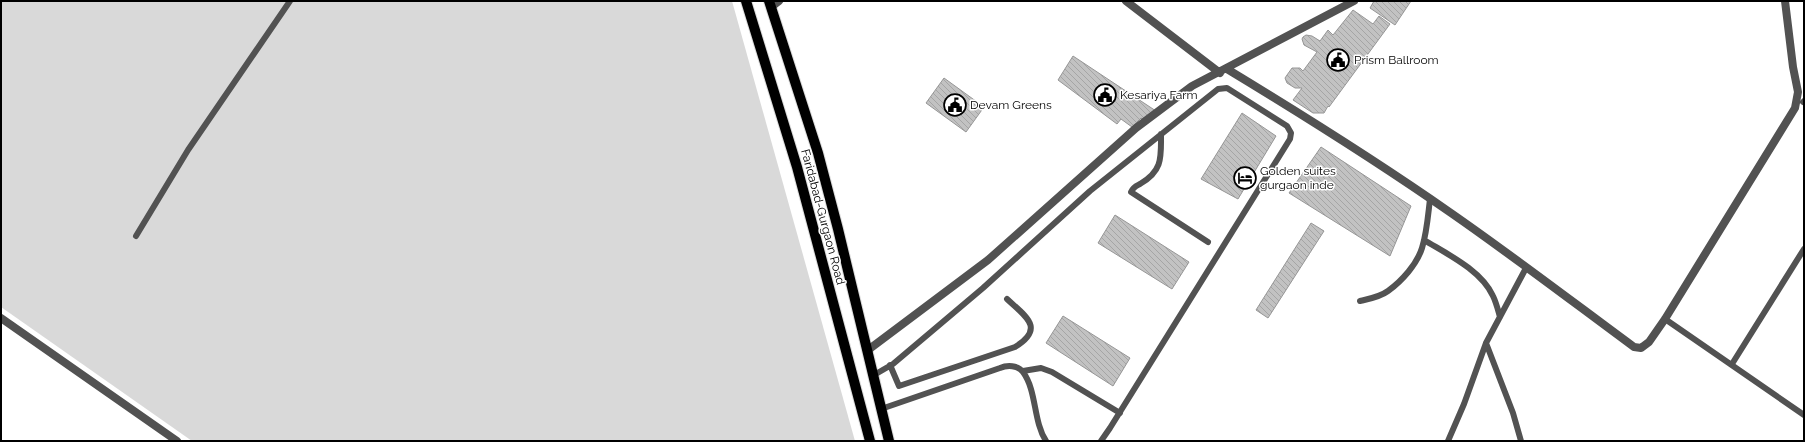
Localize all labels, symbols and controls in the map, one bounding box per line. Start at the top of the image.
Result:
public building icon: Prism Ballroom [1325,47,1351,73]
place label: Prism Ballroom [1354,53,1439,67]
public building icon: Kesariya Farm [1092,82,1118,108]
place label: Kesariya Farm [1120,88,1198,102]
public building icon: Devam Greens [942,92,968,118]
place label: Devam Greens [970,98,1052,112]
street label: Faridabad-Gurgaon Road [798,148,848,286]
place label: Golden suites gurgaon inde [1260,164,1336,192]
hotel icon: Golden suites gurgaon inde [1232,165,1258,191]

